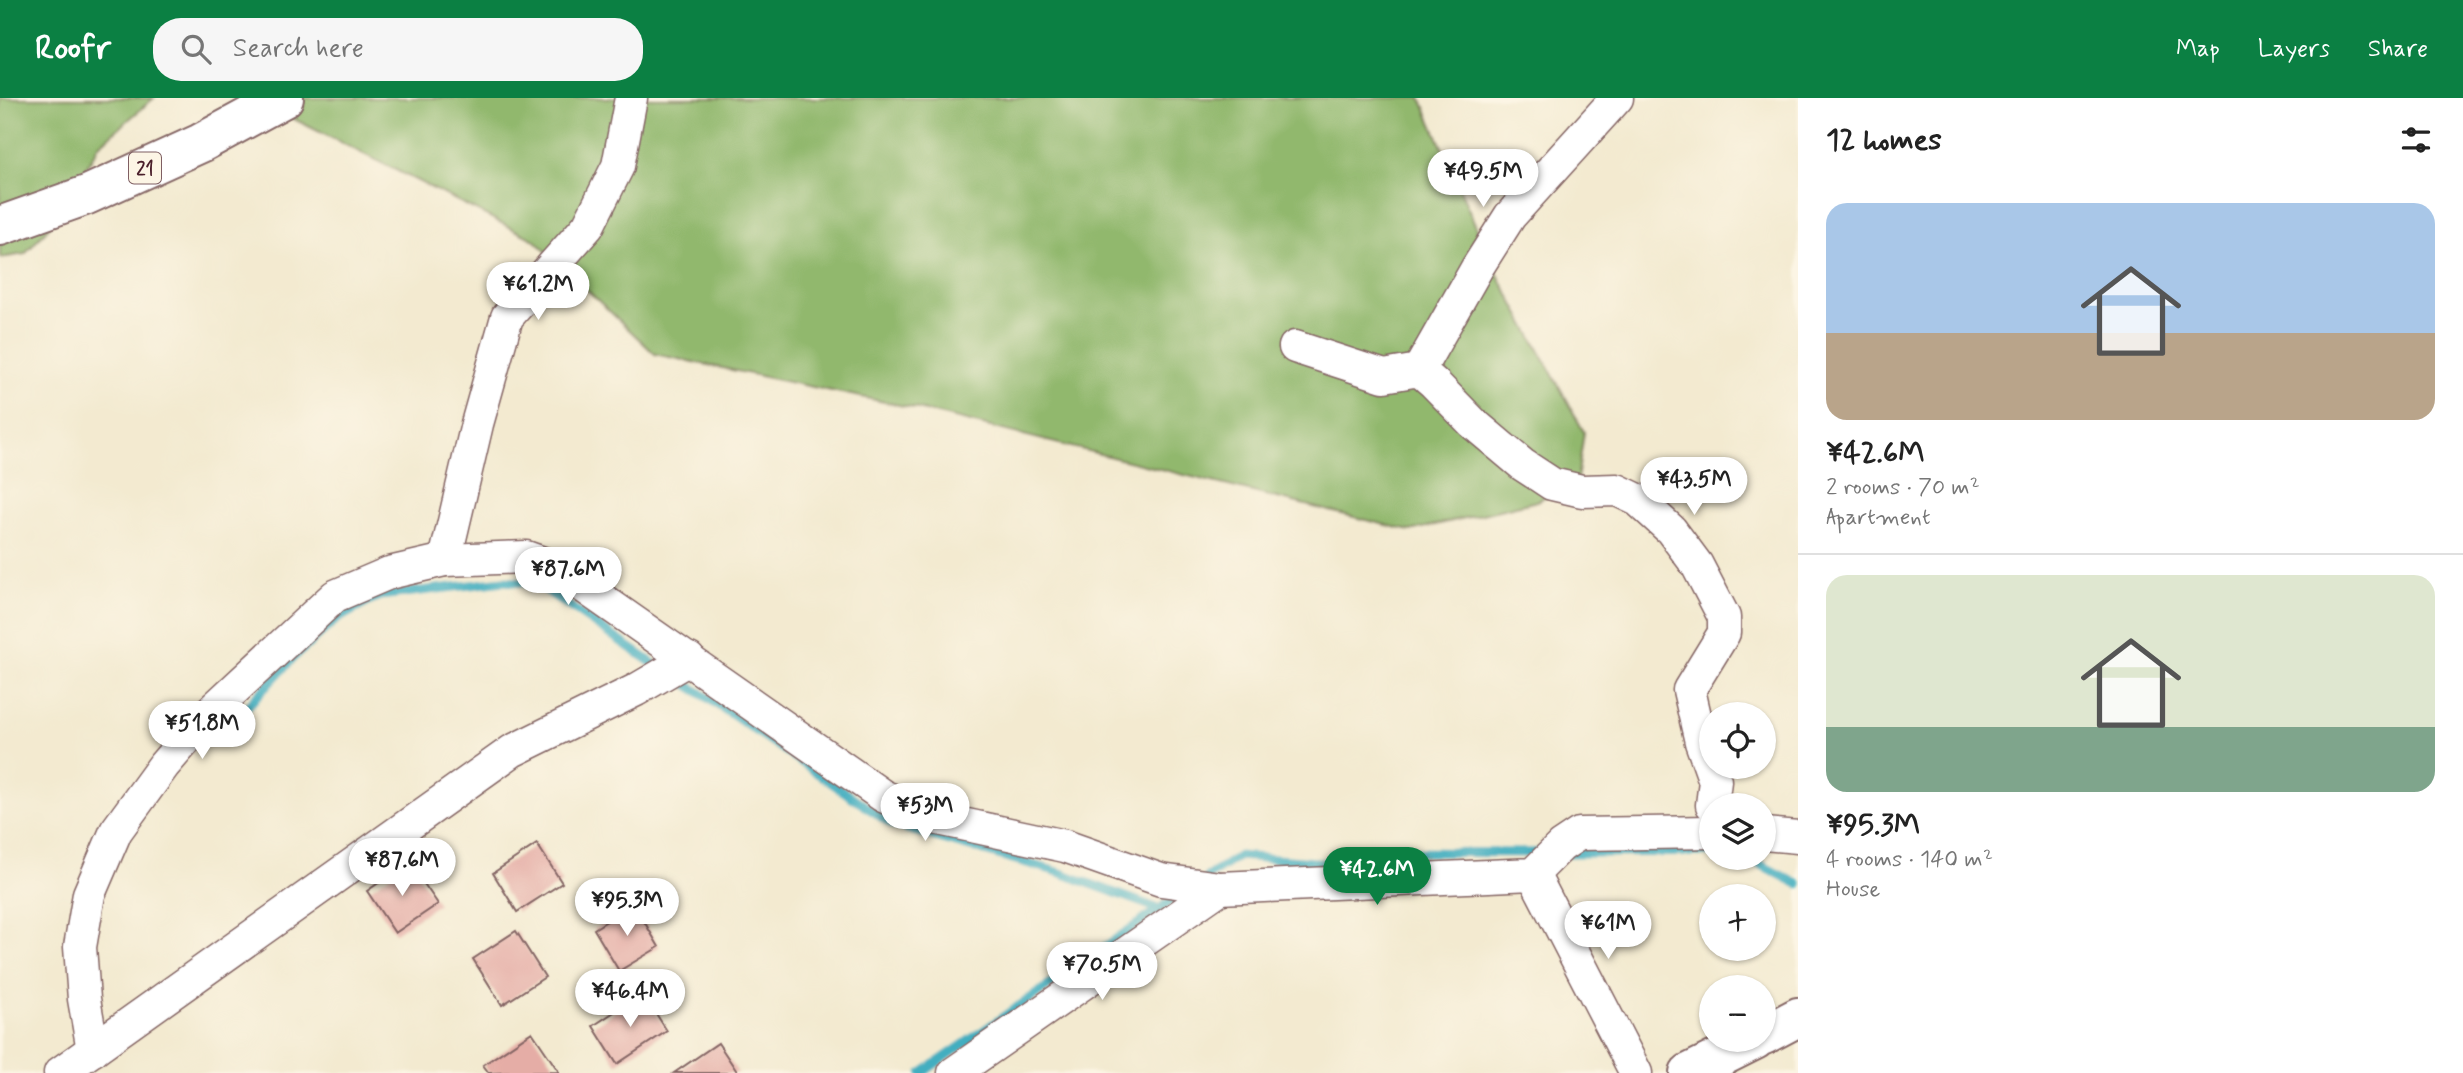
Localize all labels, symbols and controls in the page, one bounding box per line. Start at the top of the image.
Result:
search box [153,18,643,81]
text: Roofr [35,27,111,71]
icon: search [177,30,215,68]
text: Search here [233,32,364,66]
text: Map [2176,34,2220,65]
text: Layers [2258,34,2330,65]
text: Share [2368,34,2428,65]
text: 12 homes [1826,121,1942,160]
icon: filters [2397,121,2435,159]
pin: ¥49.5M [1426,150,1540,209]
road number: 21 [129,152,161,184]
text: ¥49.5M [1443,157,1523,187]
icon: home [2068,248,2194,374]
pin: ¥61.2M [481,262,595,322]
text: ¥61.2M [502,270,574,300]
text: ¥42.6M [1826,434,1925,473]
pin: ¥43.5M [1637,458,1751,517]
text: ¥43.5M [1656,465,1732,495]
text: 2 rooms · 70 m² [1826,473,1980,503]
text: Apartment [1826,503,1931,533]
pin: ¥87.6M [511,547,625,607]
text: ¥87.6M [531,555,605,585]
icon: home [2068,620,2194,746]
pin: ¥51.8M [145,702,259,761]
map controls [1699,702,1776,1052]
button: locate [1699,702,1776,779]
text: ¥51.8M [165,709,239,739]
pin: ¥53M [884,784,966,843]
text: ¥53M [897,791,953,821]
button: layers [1699,793,1776,870]
text: ¥95.3M [1826,806,1920,845]
pin: ¥87.6M [345,838,459,898]
text: 4 rooms · 140 m² [1826,845,1993,875]
text: ¥87.6M [365,846,439,876]
pin: ¥42.6M [1320,848,1434,907]
text: ¥42.6M [1339,855,1415,885]
text: House [1826,875,1880,905]
pin: ¥95.3M [570,878,684,938]
button: + [1699,884,1776,961]
text: ¥95.3M [591,886,663,916]
pin: ¥61M [1567,902,1649,961]
text: ¥61M [1580,909,1636,939]
pin: ¥70.5M [1045,942,1159,1002]
text: ¥70.5M [1062,950,1142,980]
pin: ¥46.4M [573,970,687,1029]
button: − [1699,975,1776,1052]
text: ¥46.4M [591,977,669,1007]

